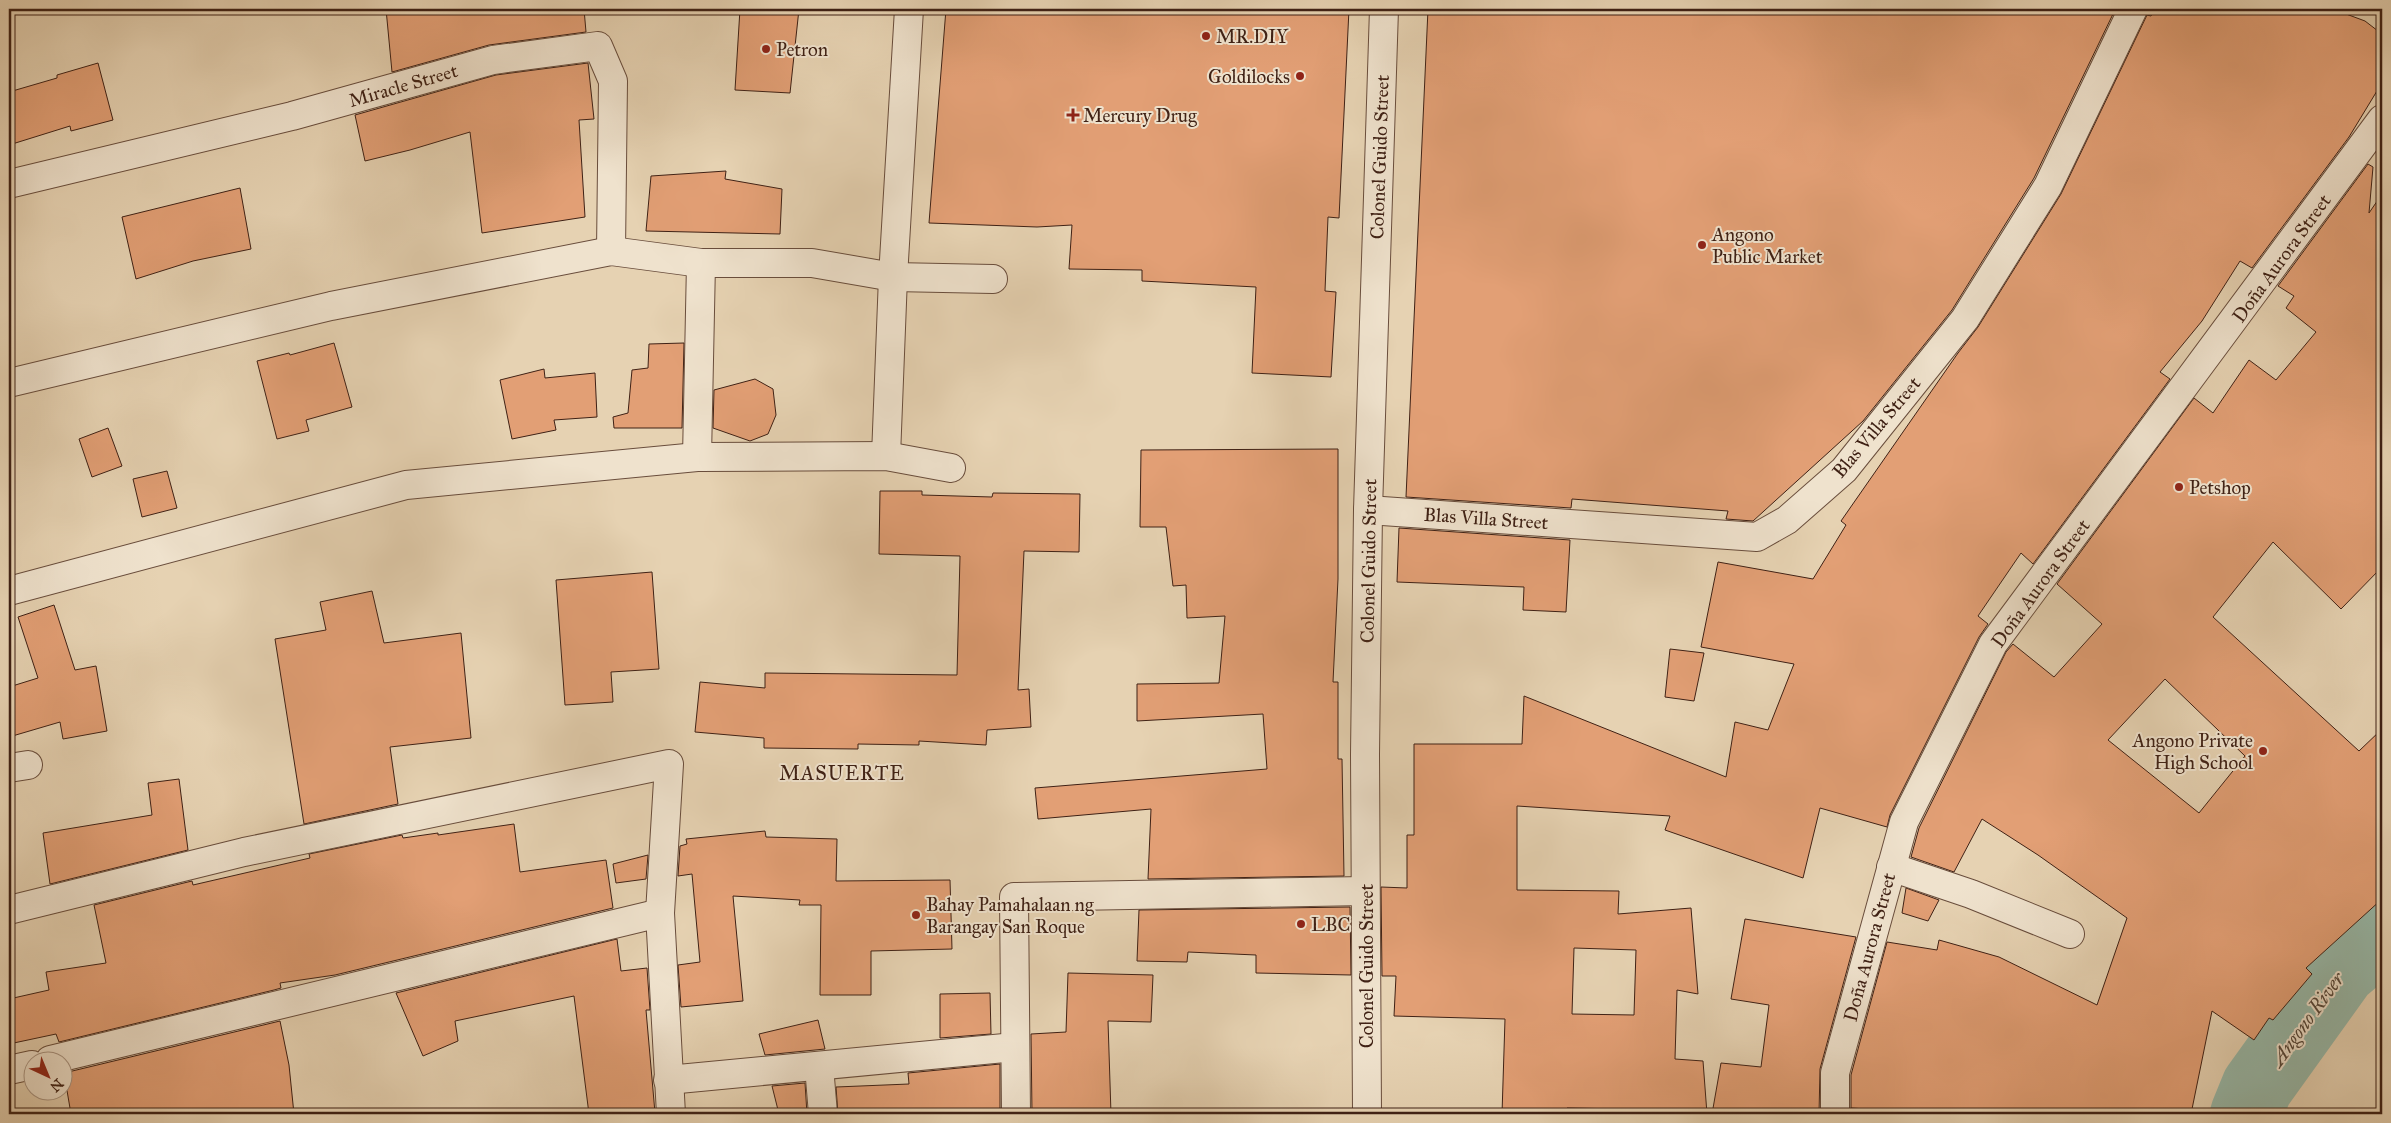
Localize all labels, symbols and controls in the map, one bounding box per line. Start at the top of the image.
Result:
place label: MR.DIY [1216,25,1289,48]
marker: MR.DIY [1200,30,1212,42]
place label: Petron [776,38,828,61]
marker: Petron [760,43,772,55]
street label: Miracle Street [346,59,461,112]
place label: Goldilocks [1208,65,1290,88]
marker: Goldilocks [1294,70,1306,82]
street label: Colonel Guido Street [1365,74,1394,240]
place label: Mercury Drug [1083,104,1197,128]
marker: Mercury Drug [1067,109,1079,121]
street label: Doña Aurora Street [2227,189,2336,327]
place label: Angono Public Market [1711,223,1823,268]
marker: Angono Public Market [1696,239,1708,251]
street label: Blas Villa Street [1827,372,1925,483]
place label: Petshop [2189,476,2251,499]
street label: Colonel Guido Street [1356,478,1381,643]
marker: Petshop [2173,481,2185,493]
street label: Blas Villa Street [1423,503,1549,534]
street label: Doña Aurora Street [1986,514,2095,652]
place label: Angono Private High School [2132,729,2254,775]
marker: Angono Private High School [2257,745,2269,757]
district label: MASUERTE [779,761,905,785]
street label: Doña Aurora Street [1839,870,1900,1024]
street label: Colonel Guido Street [1355,883,1378,1048]
place label: Bahay Pamahalaan ng Barangay San Roque [926,893,1094,939]
marker: Bahay Pamahalaan ng Barangay San Roque [910,909,922,921]
place label: LBC [1311,913,1351,936]
marker: LBC [1295,918,1307,930]
water label: Angono River [2264,966,2350,1072]
north arrow [22,1050,72,1100]
text: N [46,1075,67,1095]

